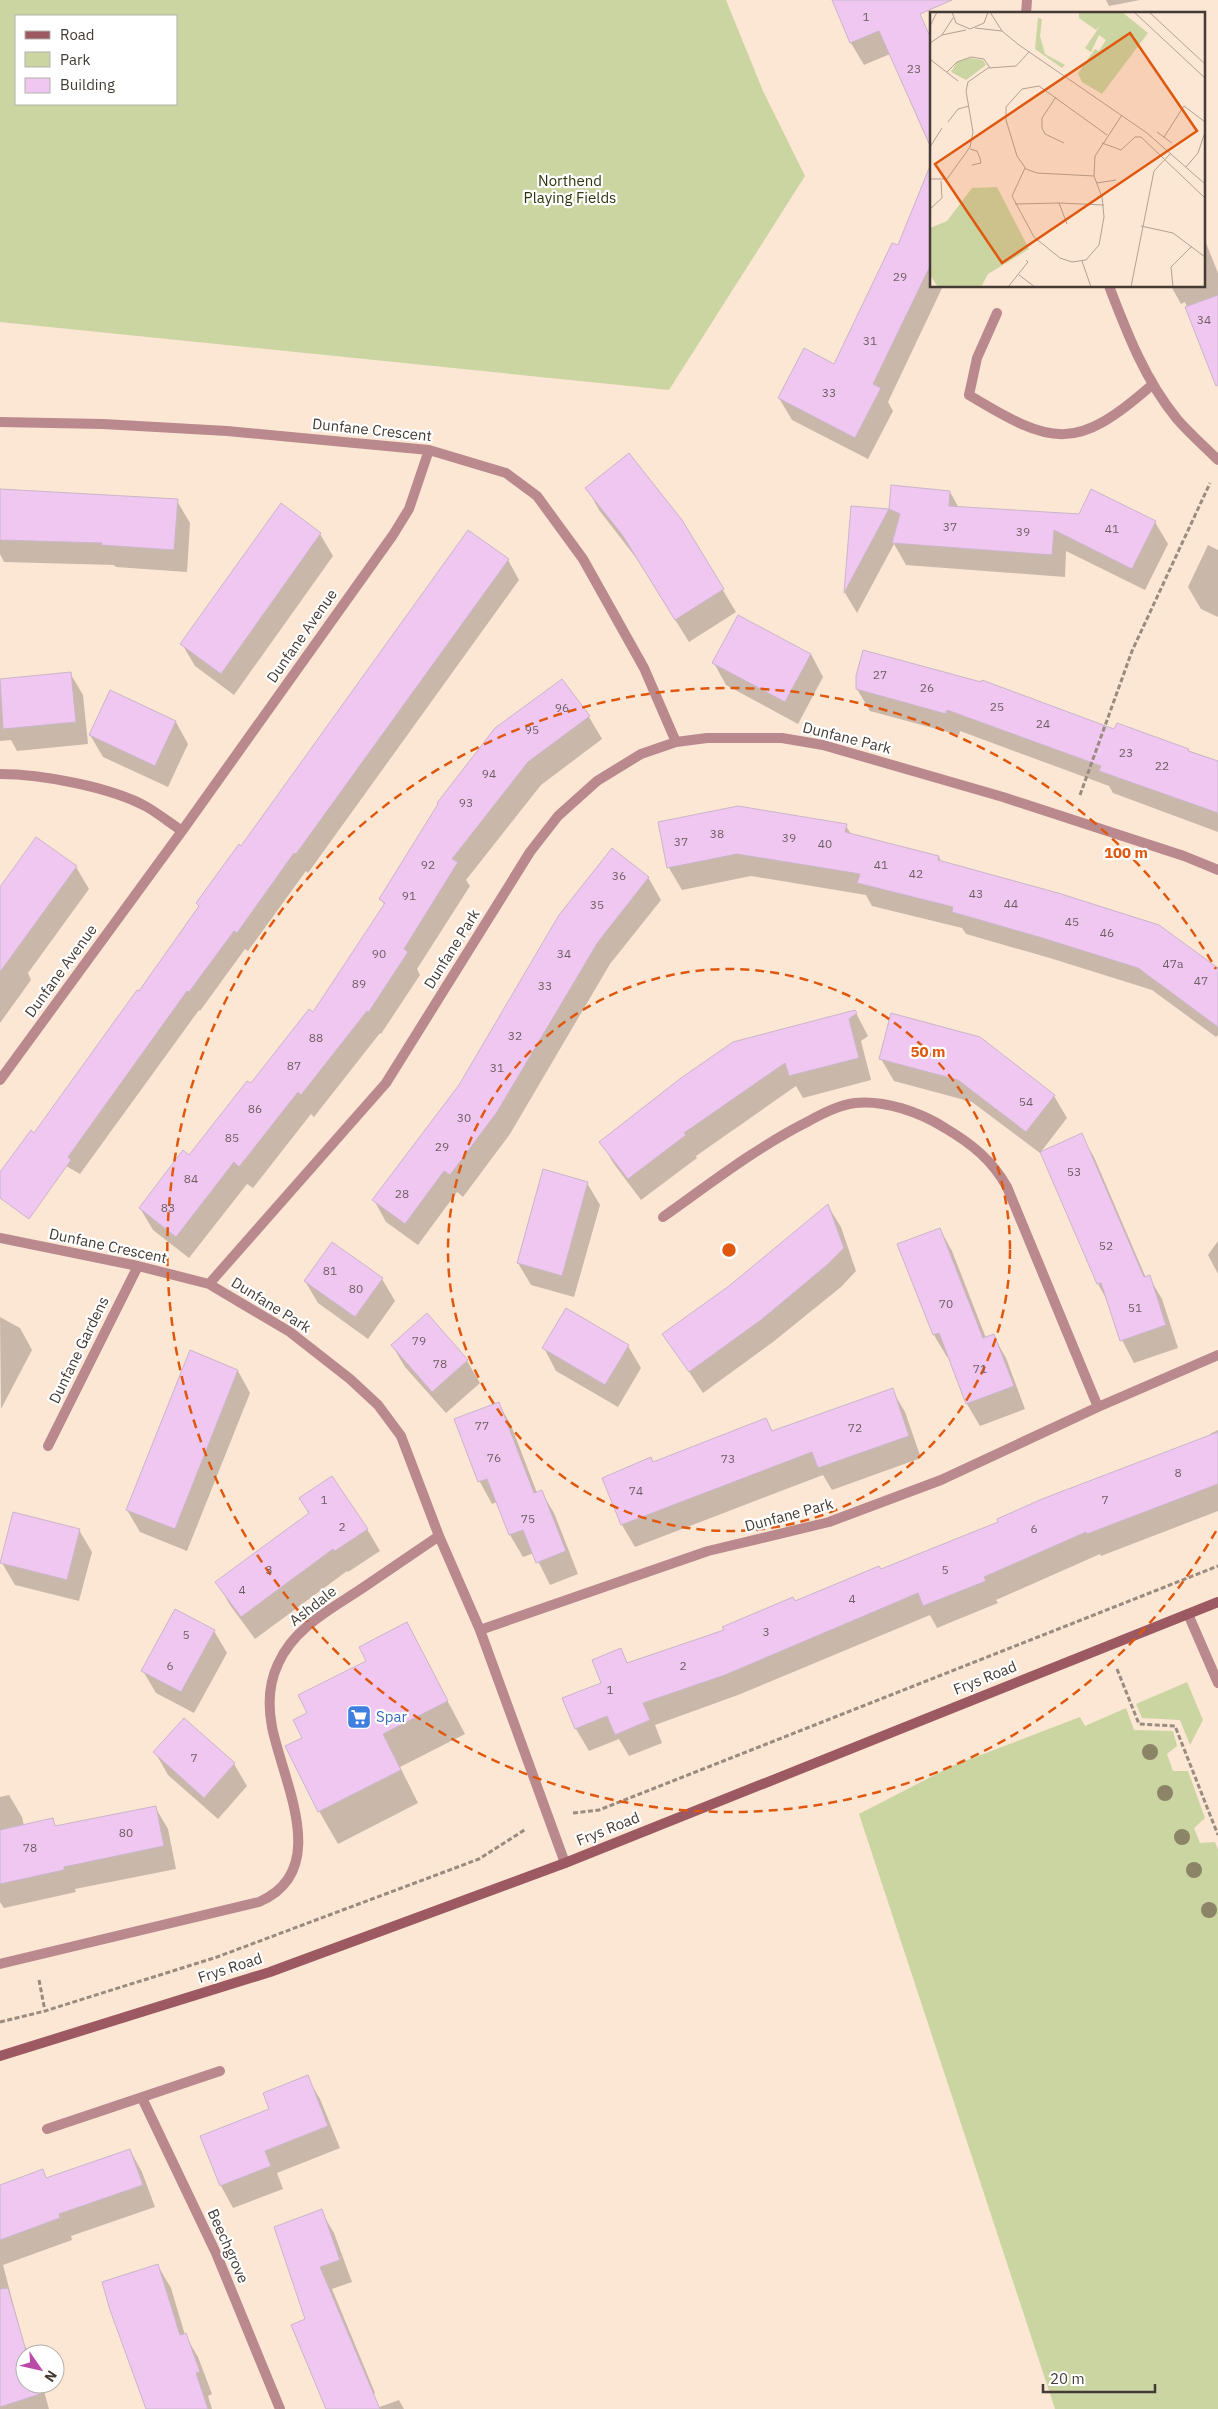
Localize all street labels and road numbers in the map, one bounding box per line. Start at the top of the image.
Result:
street label: Dunfane Crescent [311,414,433,445]
street label: Dunfane Avenue [262,585,341,686]
street label: Dunfane Park [801,717,893,758]
street label: Dunfane Park [420,905,484,992]
street label: Dunfane Avenue [20,920,101,1021]
street label: Dunfane Crescent [47,1224,169,1267]
street label: Dunfane Park [228,1273,315,1337]
street label: Dunfane Gardens [44,1293,113,1406]
street label: Dunfane Park [743,1494,835,1535]
street label: Ashdale [285,1581,340,1630]
street label: Frys Road [950,1656,1019,1699]
street label: Frys Road [573,1807,642,1850]
street label: Frys Road [195,1948,264,1987]
street label: Beechgrove [204,2206,253,2286]

